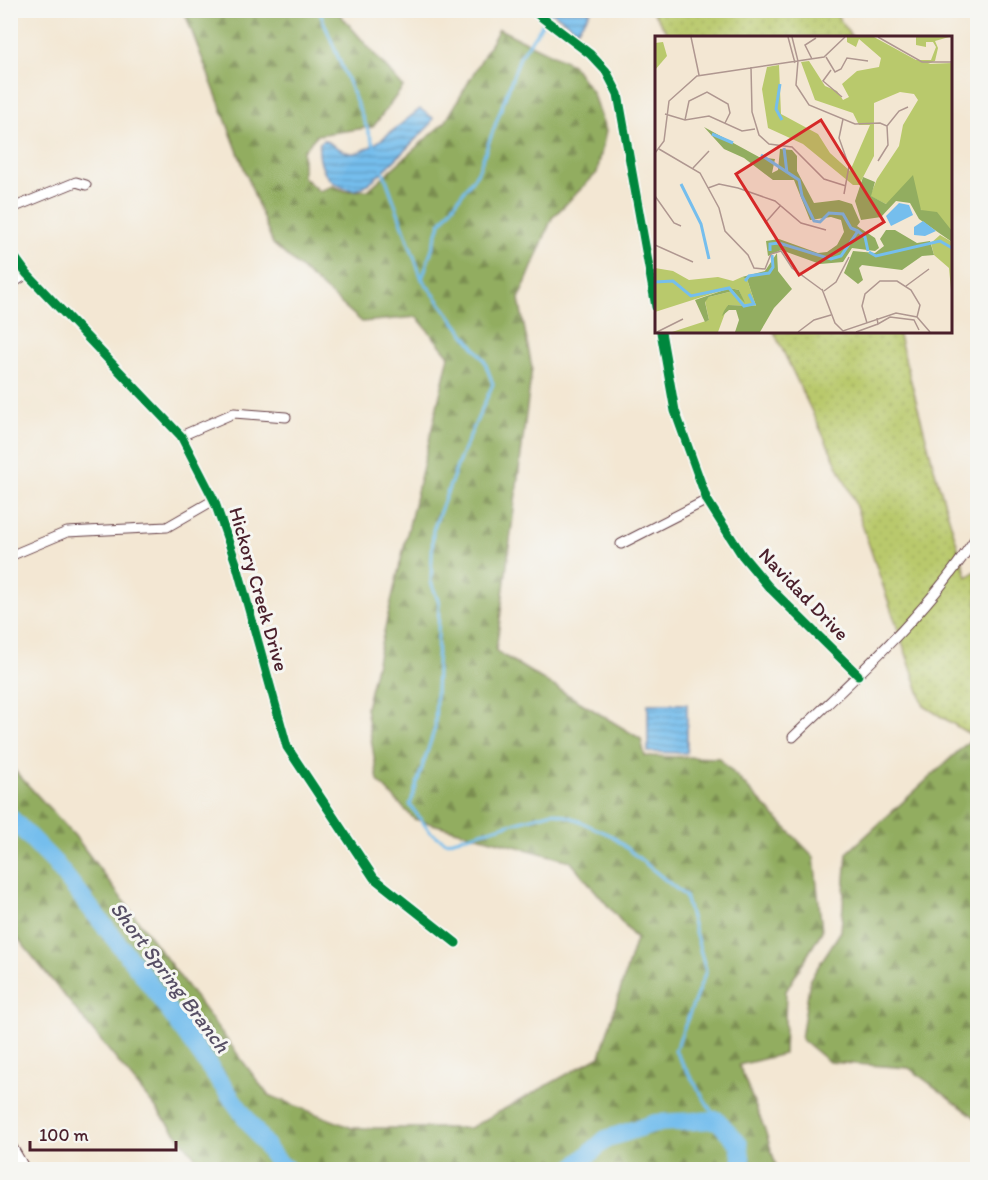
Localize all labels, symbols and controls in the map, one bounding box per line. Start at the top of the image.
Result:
inset map [655,36,952,333]
street label: Hickory Creek Drive [224,504,294,674]
street label: Navidad Drive [754,543,854,645]
water label: Short Spring Branch [106,896,235,1057]
scale bar [30,1114,176,1152]
text: 100 m [39,1124,89,1146]

